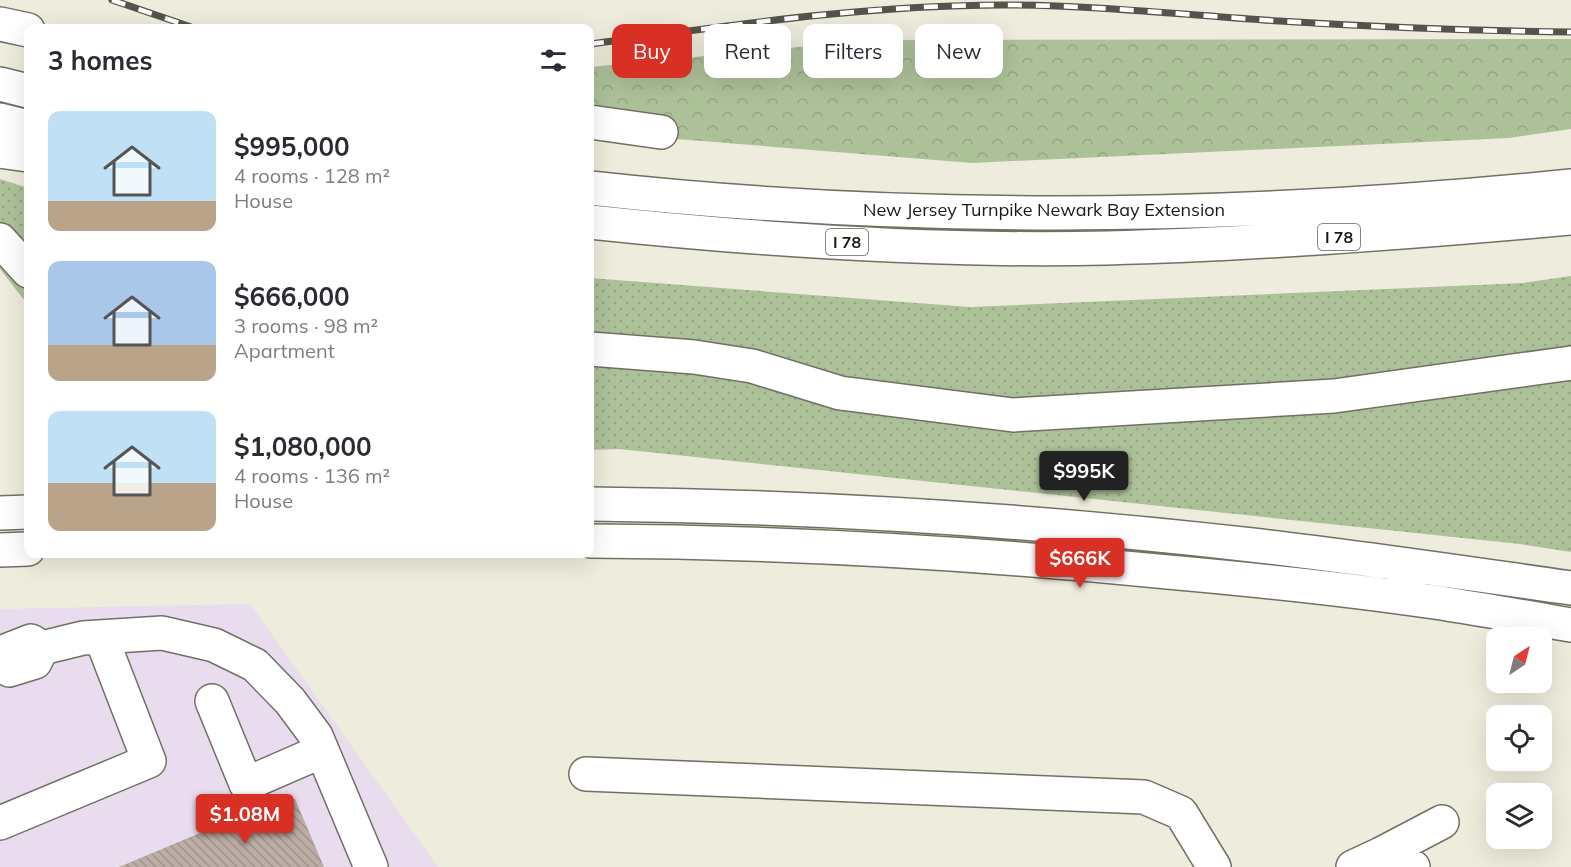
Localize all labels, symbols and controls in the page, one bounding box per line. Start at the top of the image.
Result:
chip: Buy [612,24,692,78]
chip: Rent [704,24,791,78]
chip: Filters [803,24,903,78]
chip: New [915,24,1003,78]
text: 3 homes [48,44,152,77]
icon: filters [537,44,570,77]
text: $995,000 [234,130,350,163]
icon: home [96,135,168,207]
text: 4 rooms · 128 m² [234,163,390,188]
text: House [234,188,293,213]
street label: New Jersey Turnpike Newark Bay Extension [863,198,1225,221]
road number: I 78 [1318,224,1360,250]
road number: I 78 [826,229,868,255]
text: $666,000 [234,280,350,313]
icon: home [96,285,168,357]
text: 3 rooms · 98 m² [234,313,378,338]
text: Apartment [234,338,335,363]
text: $1,080,000 [234,430,372,463]
icon: home [96,435,168,507]
pin: $995K [1042,451,1126,502]
text: $995K [1053,458,1115,483]
text: 4 rooms · 136 m² [234,463,390,488]
text: House [234,488,293,513]
pin: $666K [1038,538,1122,589]
text: $666K [1049,545,1111,570]
north arrow [1486,627,1552,693]
map controls [1486,627,1552,849]
button: locate [1486,705,1552,771]
button: layers [1486,783,1552,849]
pin: $1.08M [196,794,294,845]
text: $1.08M [210,801,280,826]

